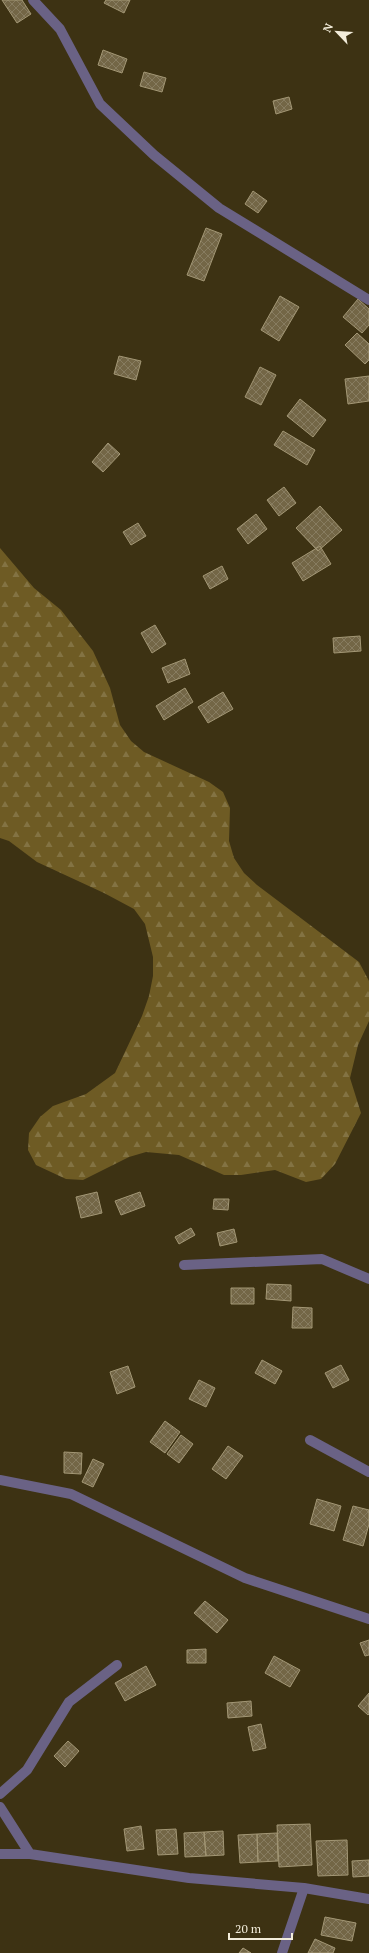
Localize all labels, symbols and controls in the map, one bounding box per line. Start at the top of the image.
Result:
north arrow [317,12,357,52]
text: N [320,20,336,35]
scale bar [229,1915,292,1941]
text: 20 m [235,1921,262,1936]

